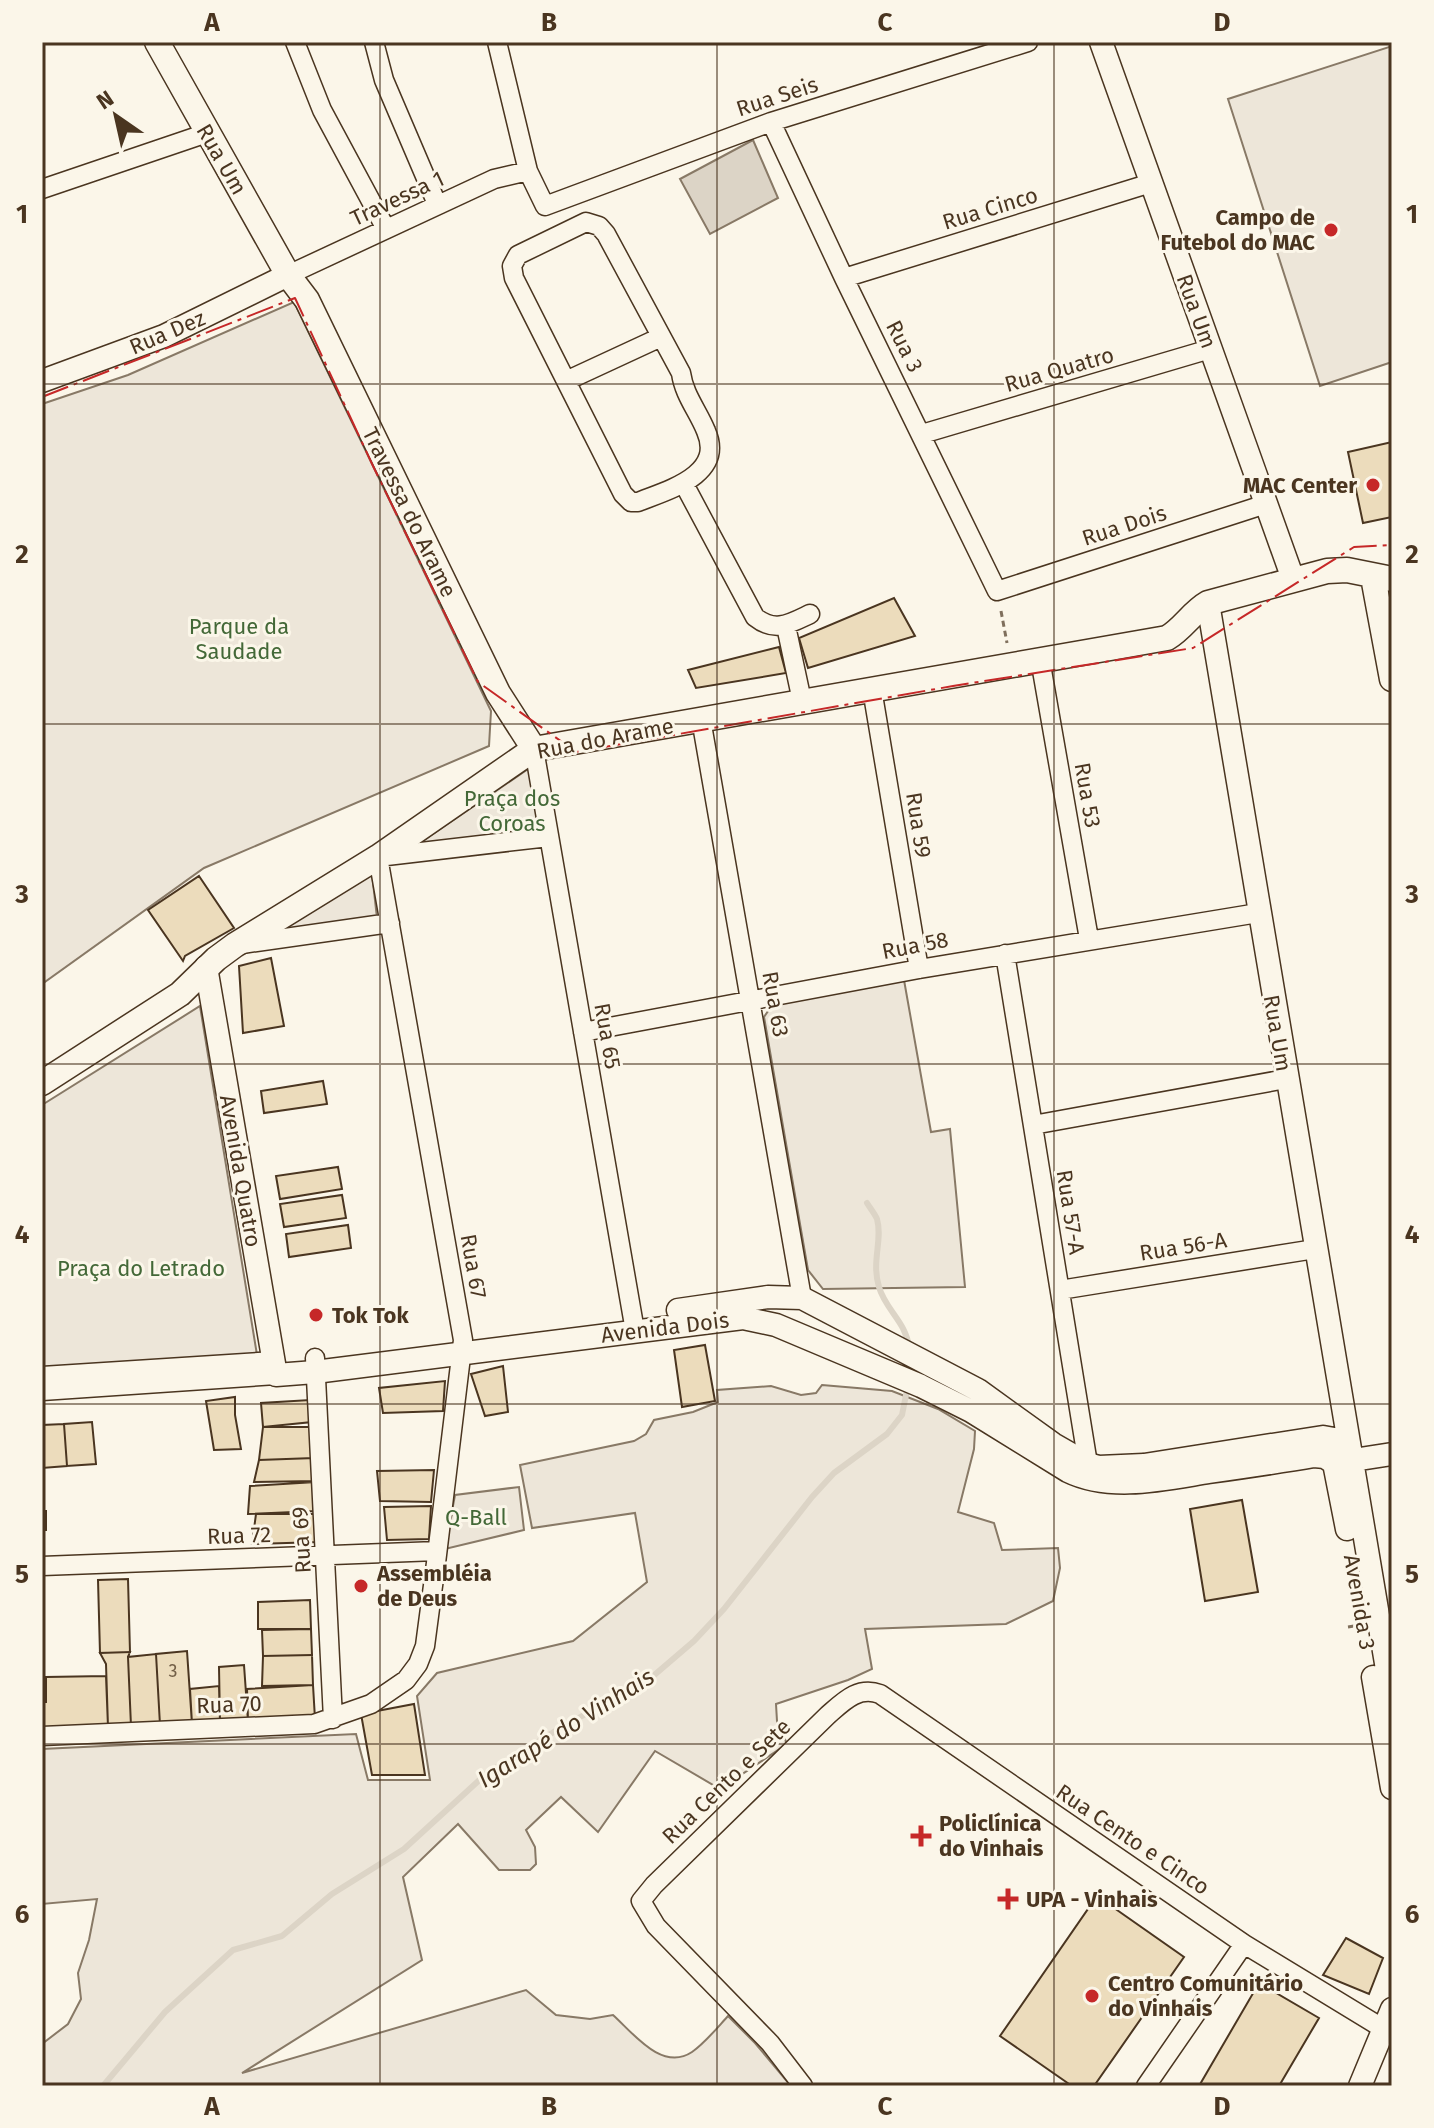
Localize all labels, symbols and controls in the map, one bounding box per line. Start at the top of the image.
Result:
text: A [203,7,220,38]
text: B [541,7,557,38]
text: C [878,7,893,38]
text: D [1214,7,1231,38]
street label: Rua Seis [733,71,821,122]
north arrow [76,76,156,156]
text: N [91,85,119,115]
street label: Rua Um [191,119,253,199]
street label: Travessa 1 [346,165,448,232]
street label: Rua Cinco [939,181,1041,236]
text: 1 [16,199,28,230]
text: 1 [1406,199,1418,230]
place label: Campo de Futebol do MAC [1161,204,1315,256]
marker: Campo de Futebol do MAC [1322,221,1340,239]
street label: Rua Um [1171,270,1222,352]
street label: Rua Dez [125,304,209,360]
street label: Rua 3 [880,316,929,377]
street label: Rua Quatro [1001,341,1117,398]
street label: Travessa do Arame [357,423,462,602]
place label: MAC Center [1243,472,1357,499]
marker: MAC Center [1364,476,1382,494]
street label: Rua Dois [1078,499,1170,552]
text: 2 [15,539,29,570]
text: 2 [1405,539,1419,570]
park label: Parque da Saudade [189,613,289,665]
street label: Rua do Arame [534,712,676,765]
street label: Rua 53 [1069,760,1107,830]
park label: Praça dos Coroas [464,785,560,837]
street label: Rua 59 [900,790,937,860]
text: 3 [14,879,29,910]
text: 3 [1404,879,1419,910]
street label: Rua 58 [880,926,951,965]
street label: Rua 63 [756,969,795,1039]
street label: Rua Um [1257,993,1298,1074]
street label: Rua 65 [588,1001,627,1071]
street label: Avenida Quatro [214,1093,267,1249]
street label: Rua 57-A [1050,1168,1091,1257]
text: 4 [15,1219,30,1250]
text: 4 [1405,1219,1420,1250]
street label: Rua 56-A [1138,1226,1229,1267]
street label: Rua 67 [455,1232,492,1301]
park label: Praça do Letrado [57,1255,225,1282]
place label: Tok Tok [332,1302,409,1329]
marker: Tok Tok [307,1306,325,1324]
street label: Avenida Dois [599,1306,731,1349]
park label: Q-Ball [445,1504,507,1531]
street label: Rua 69 [286,1506,317,1574]
street label: Rua 72 [206,1521,272,1550]
street label: Avenida 3 [1338,1552,1381,1652]
text: 5 [15,1559,29,1590]
text: 5 [1405,1559,1419,1590]
place label: Assembléia de Deus [376,1560,492,1612]
marker: Assembléia de Deus [352,1577,370,1595]
house number: 3 [169,1660,177,1682]
water label: Igarapé do Vinhais [473,1662,659,1794]
street label: Rua 70 [196,1690,262,1719]
street label: Rua Cento e Sete [656,1713,796,1850]
street label: Rua Cento e Cinco [1051,1778,1215,1901]
place label: Policlínica do Vinhais [939,1810,1044,1862]
marker: Policlínica do Vinhais [910,1825,932,1847]
place label: UPA - Vinhais [1026,1886,1158,1913]
marker: UPA - Vinhais [997,1888,1019,1910]
text: 6 [15,1899,30,1930]
text: 6 [1405,1899,1420,1930]
place label: Centro Comunitário do Vinhais [1108,1970,1303,2022]
marker: Centro Comunitário do Vinhais [1083,1987,1101,2005]
text: A [203,2091,220,2122]
text: B [541,2091,557,2122]
text: C [878,2091,893,2122]
text: D [1214,2091,1231,2122]

